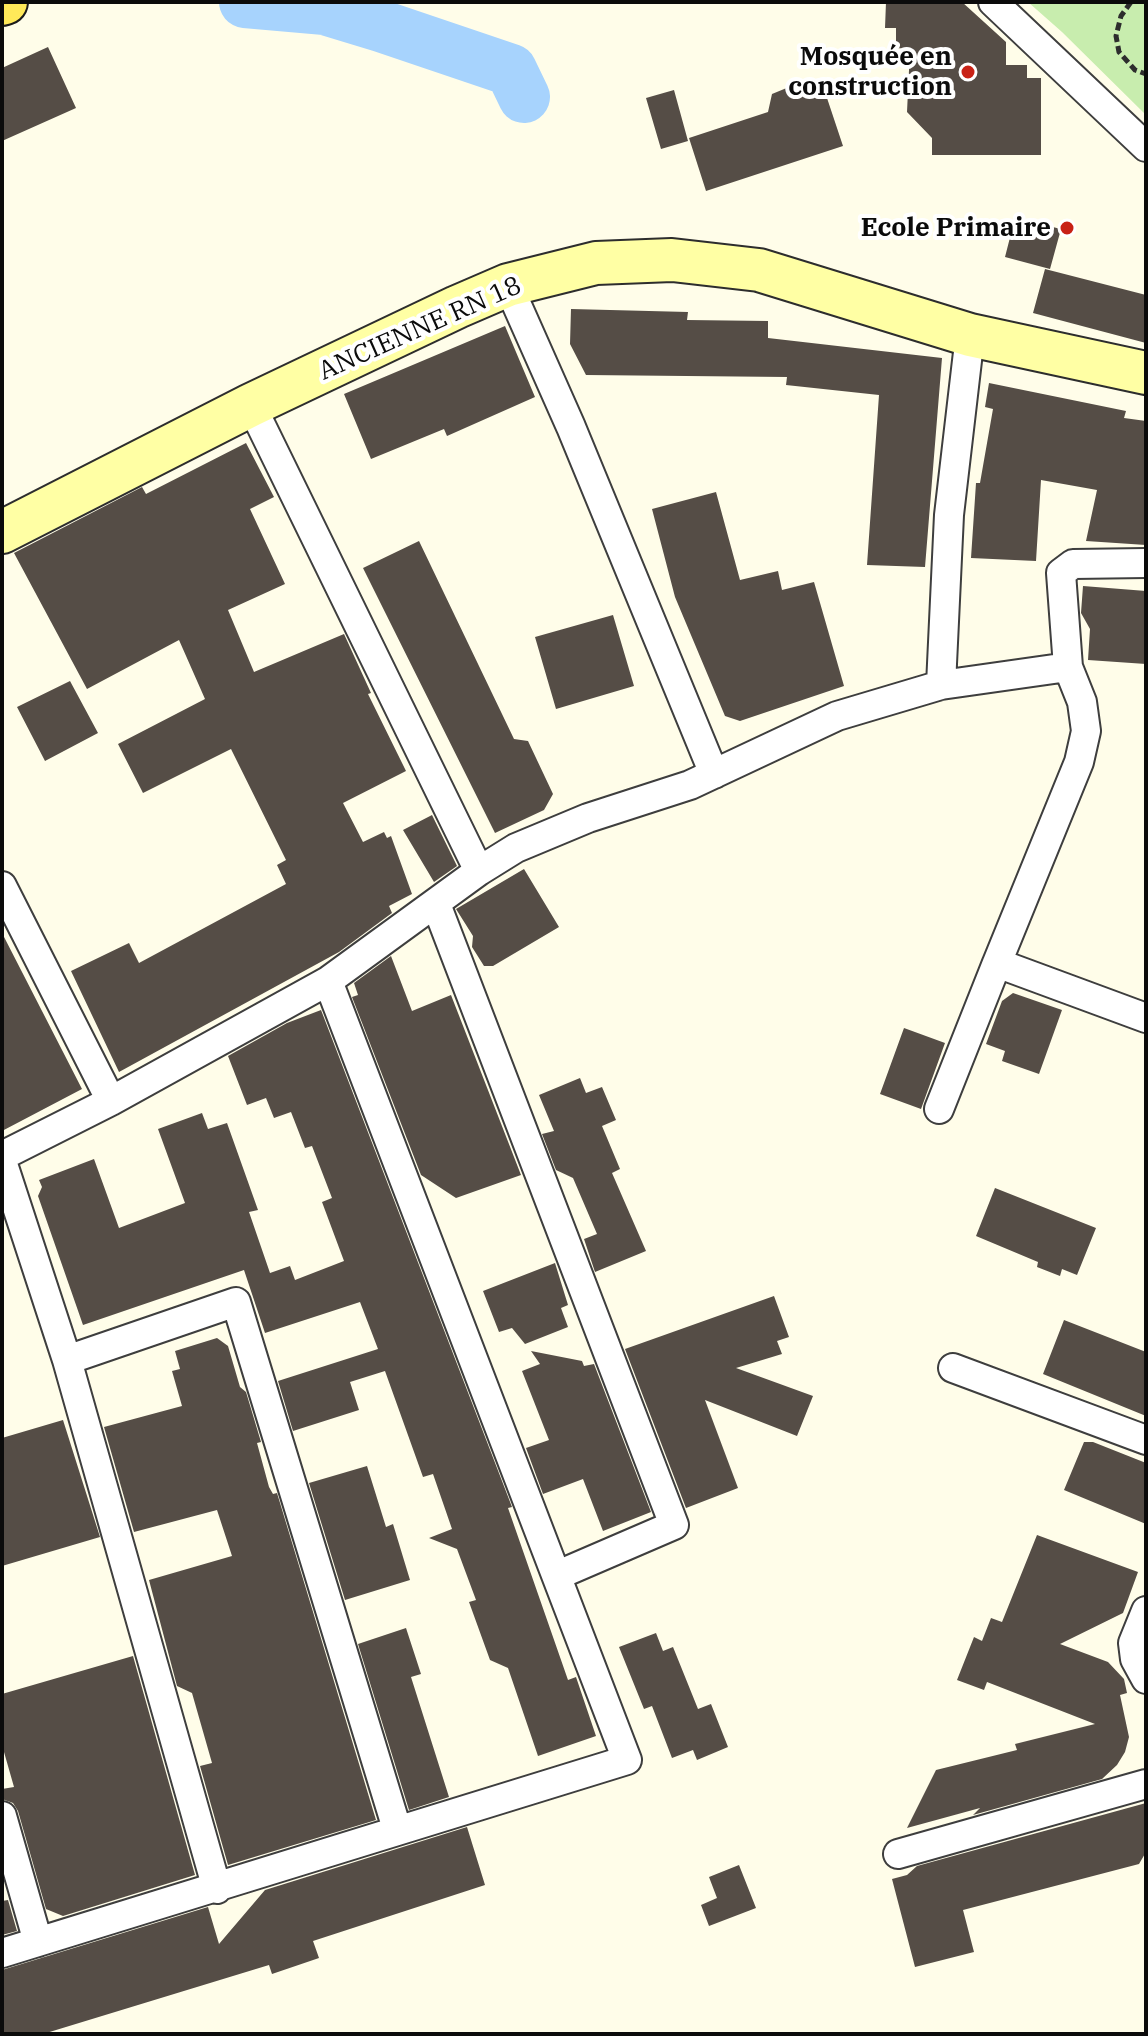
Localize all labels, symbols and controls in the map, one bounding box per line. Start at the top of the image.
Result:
place label: Mosquée en construction [788,41,952,102]
marker: Mosquée en construction [959,63,977,81]
place label: Ecole Primaire [861,212,1051,244]
marker: Ecole Primaire [1058,219,1076,237]
street label: ANCIENNE RN 18 [314,270,526,388]

